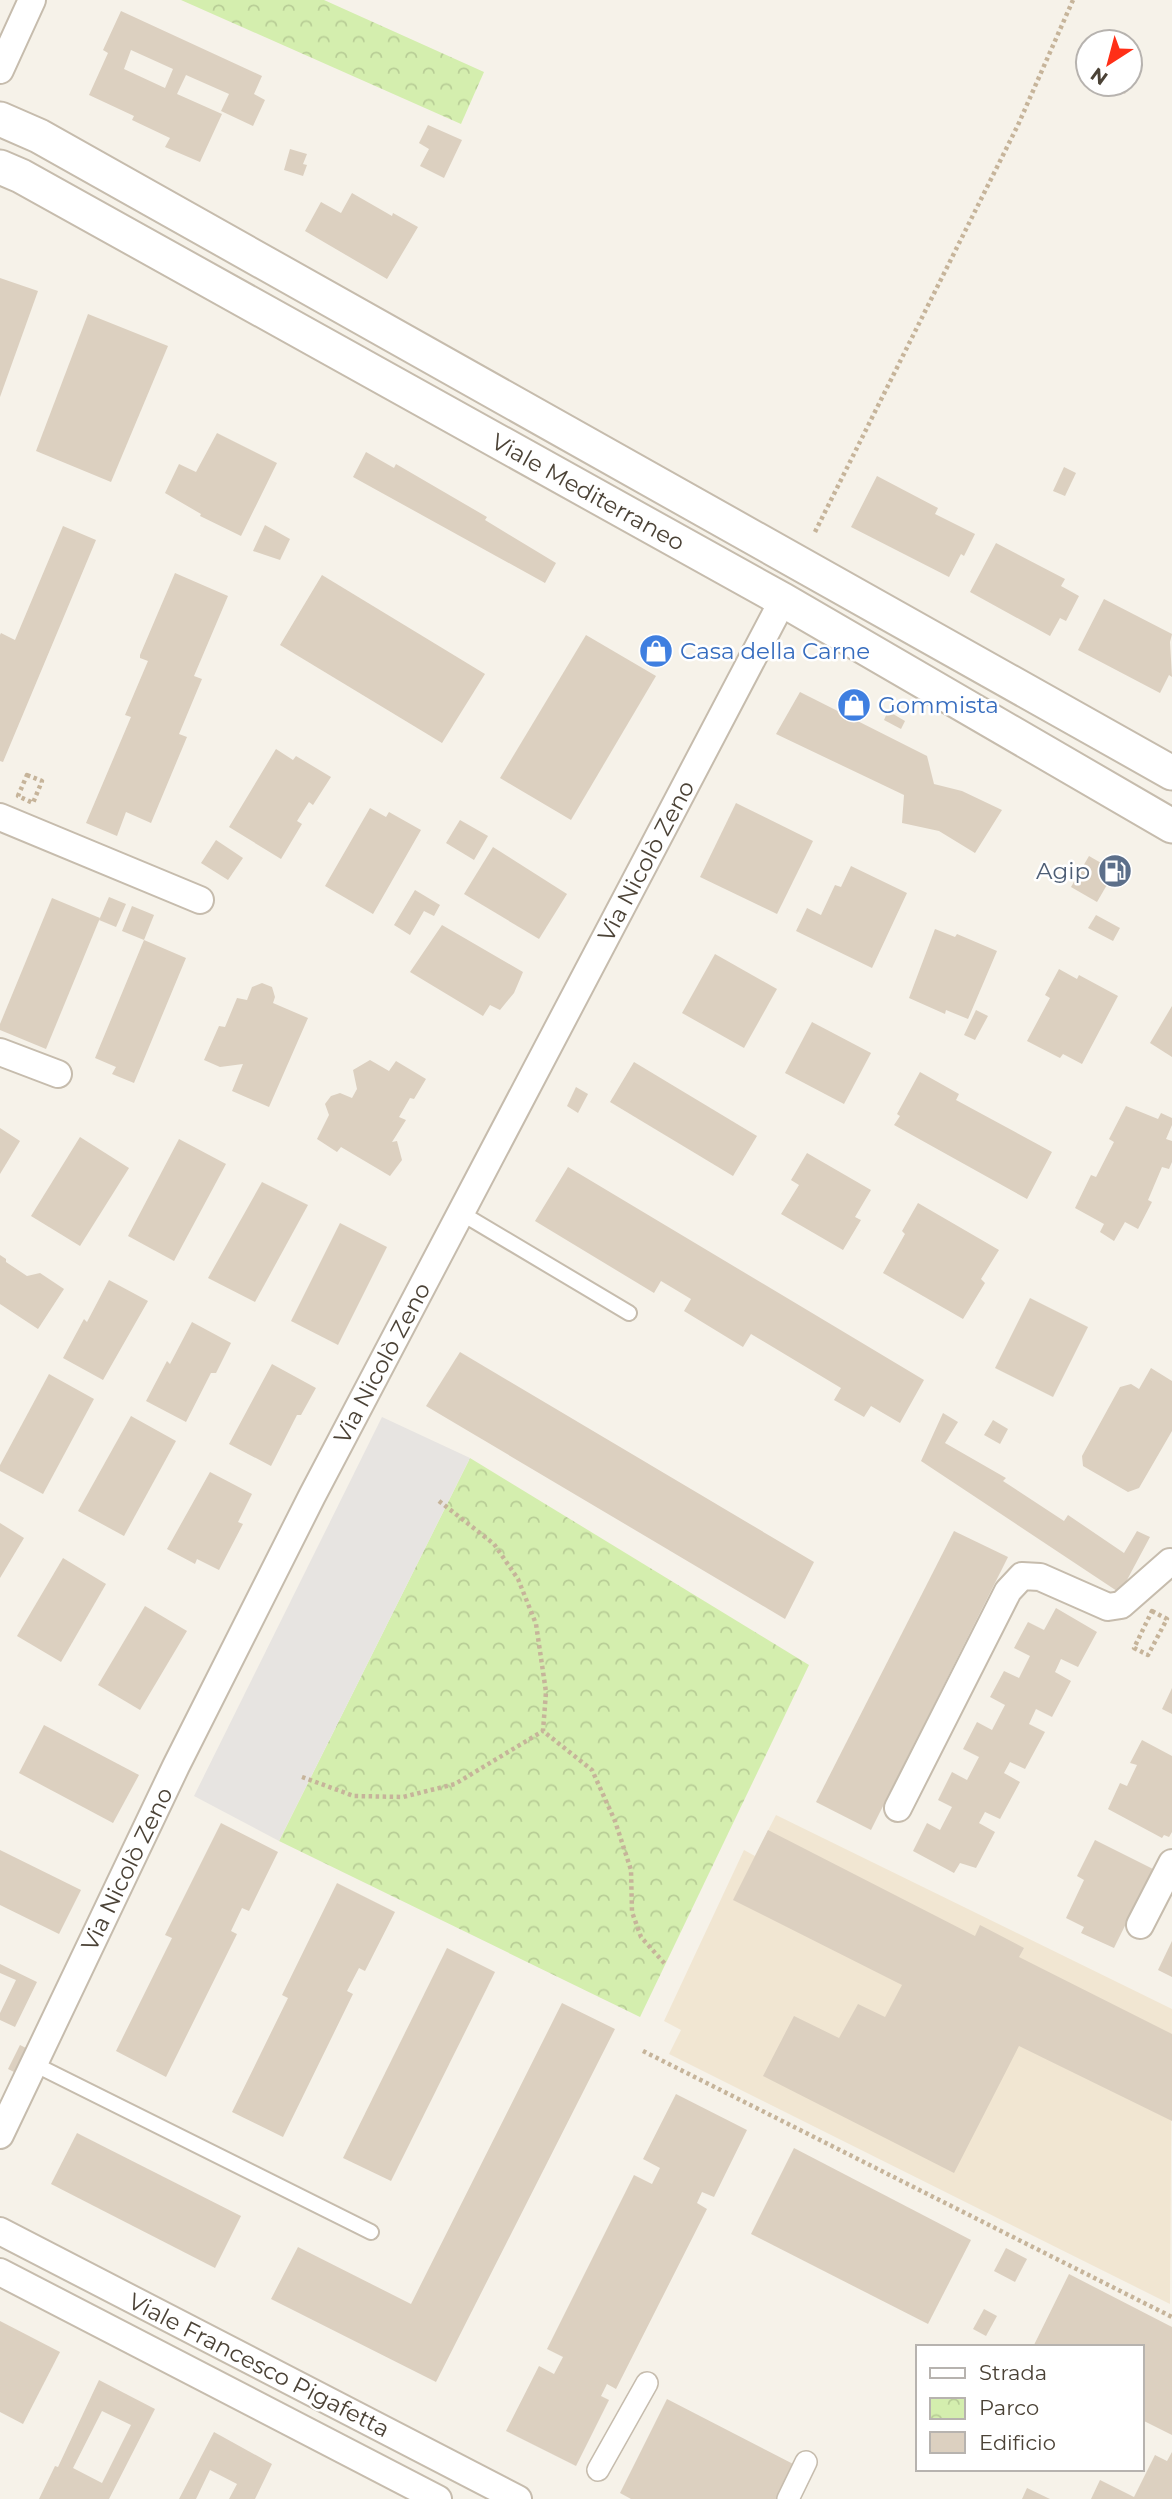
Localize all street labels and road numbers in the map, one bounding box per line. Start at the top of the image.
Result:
street label: Viale Mediterraneo [487,427,689,557]
street label: Via Nicolò Zeno [592,776,700,946]
street label: Via Nicolò Zeno [328,1278,436,1448]
street label: Via Nicolò Zeno [75,1783,179,1955]
street label: Viale Francesco Pigafetta [124,2287,394,2443]

